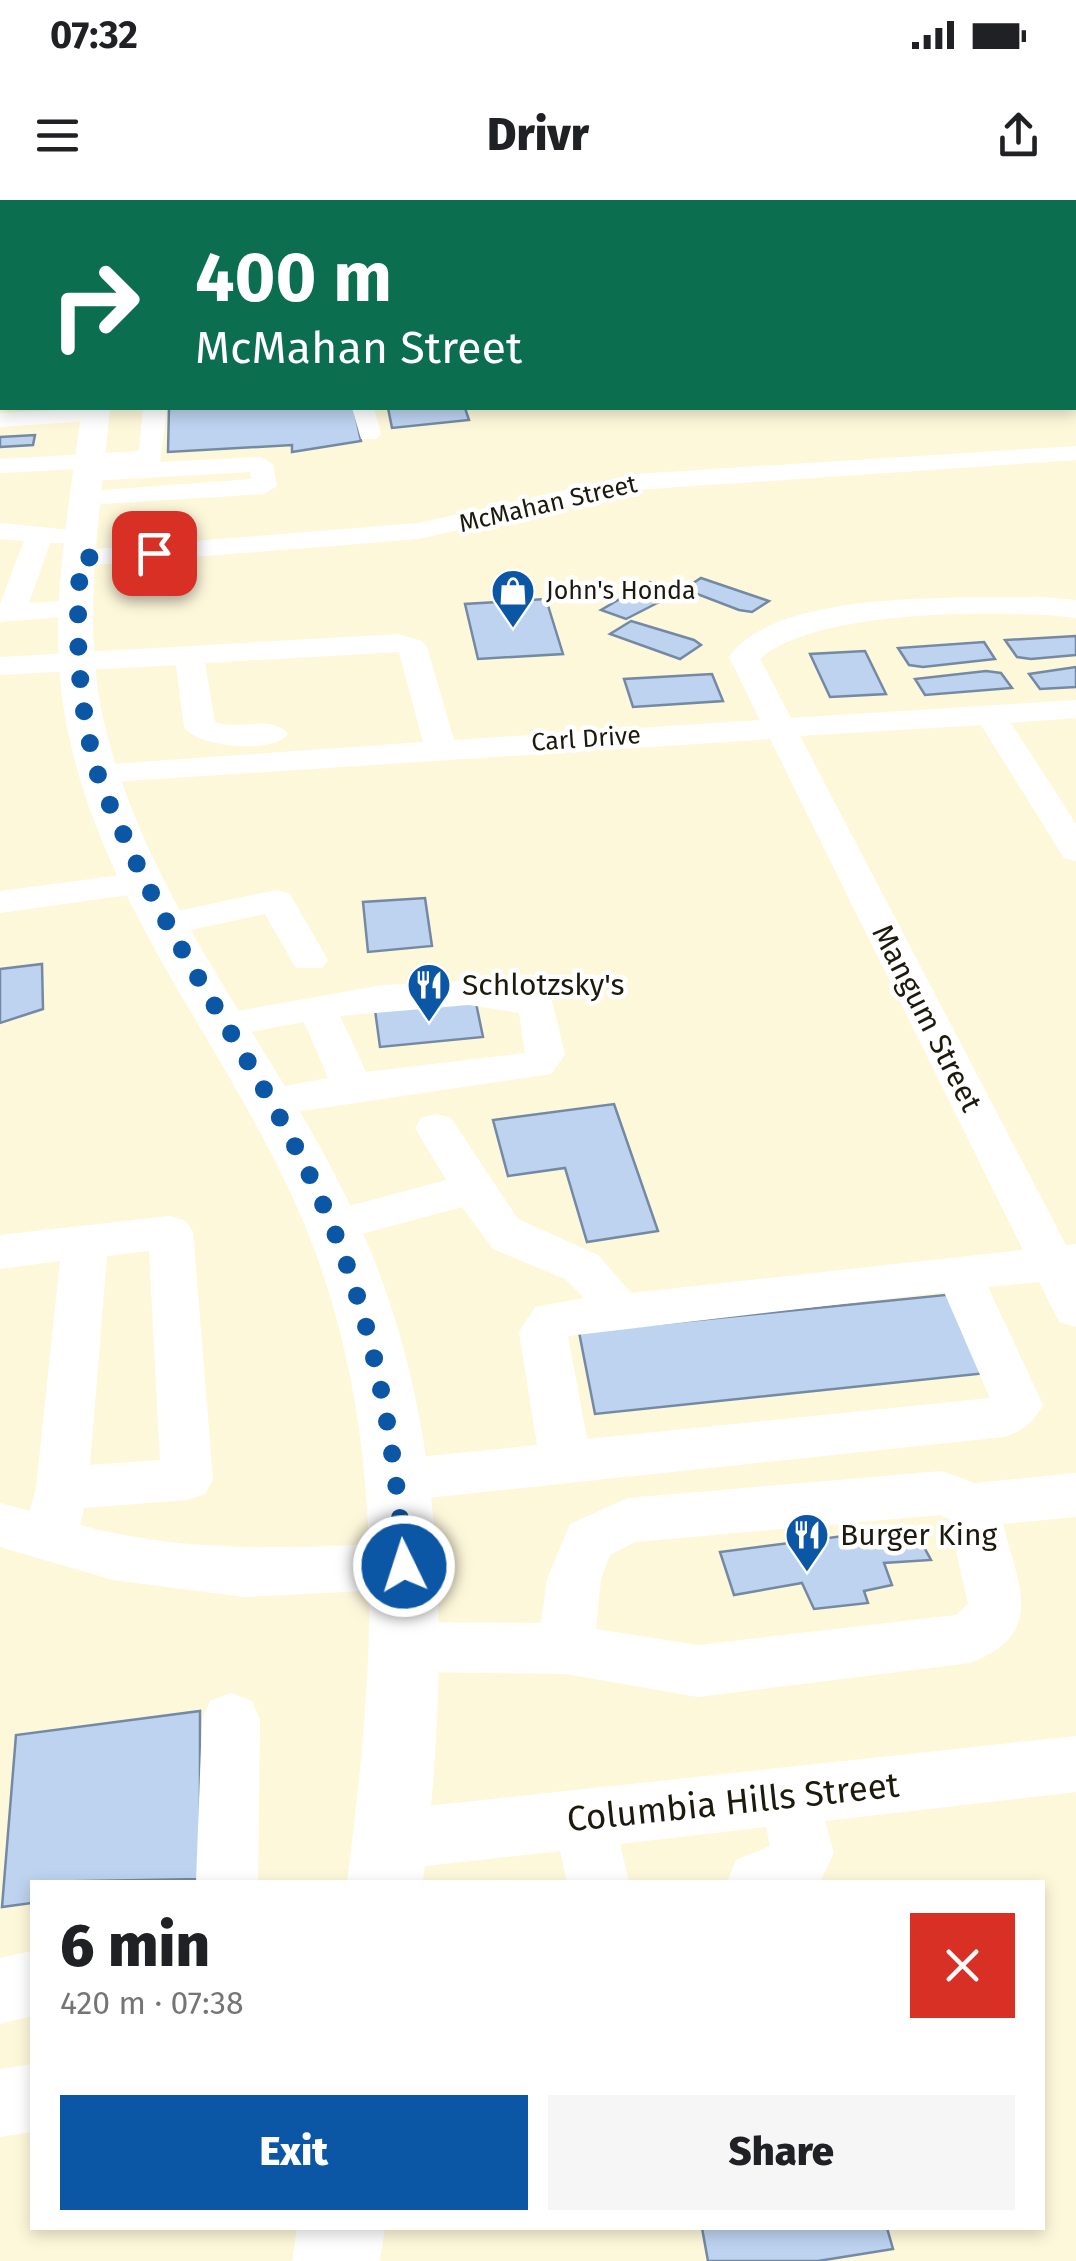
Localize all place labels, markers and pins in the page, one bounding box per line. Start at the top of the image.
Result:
pin [112,511,197,596]
shop icon: John's Honda [490,568,536,629]
place label: John's Honda [546,576,696,606]
restaurant icon: Schlotzsky's [406,962,452,1023]
place label: Schlotzsky's [462,967,625,1003]
restaurant icon: Burger King [784,1512,830,1573]
place label: Burger King [840,1517,998,1553]

